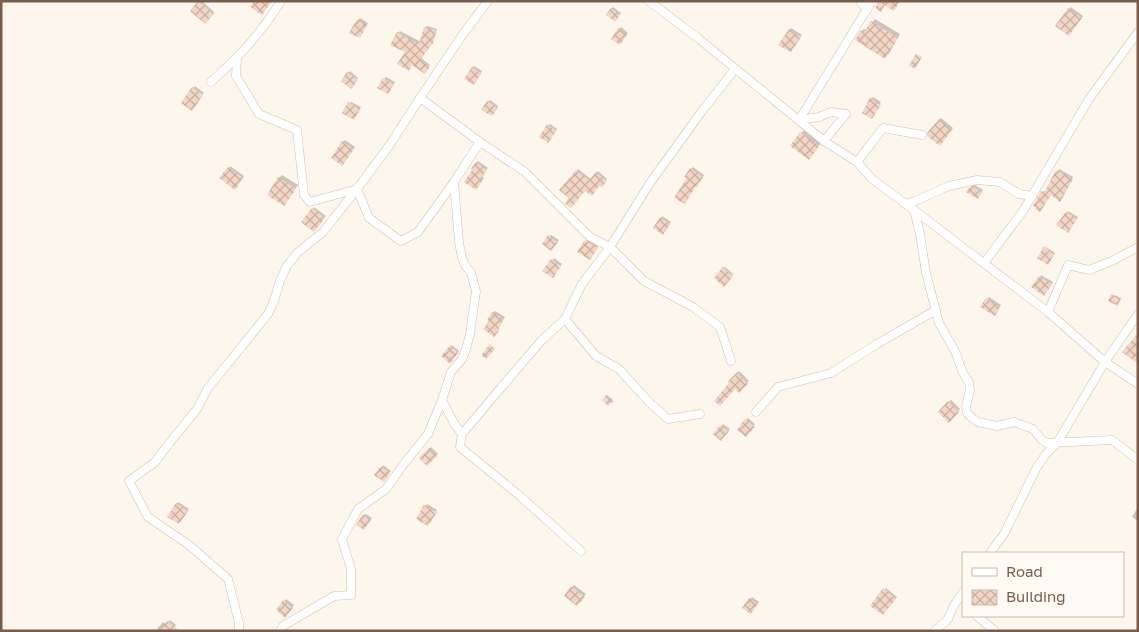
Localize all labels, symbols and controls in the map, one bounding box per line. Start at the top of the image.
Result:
legend [962,552,1124,617]
text: Road [1006,562,1043,580]
text: Building [1006,587,1066,605]

